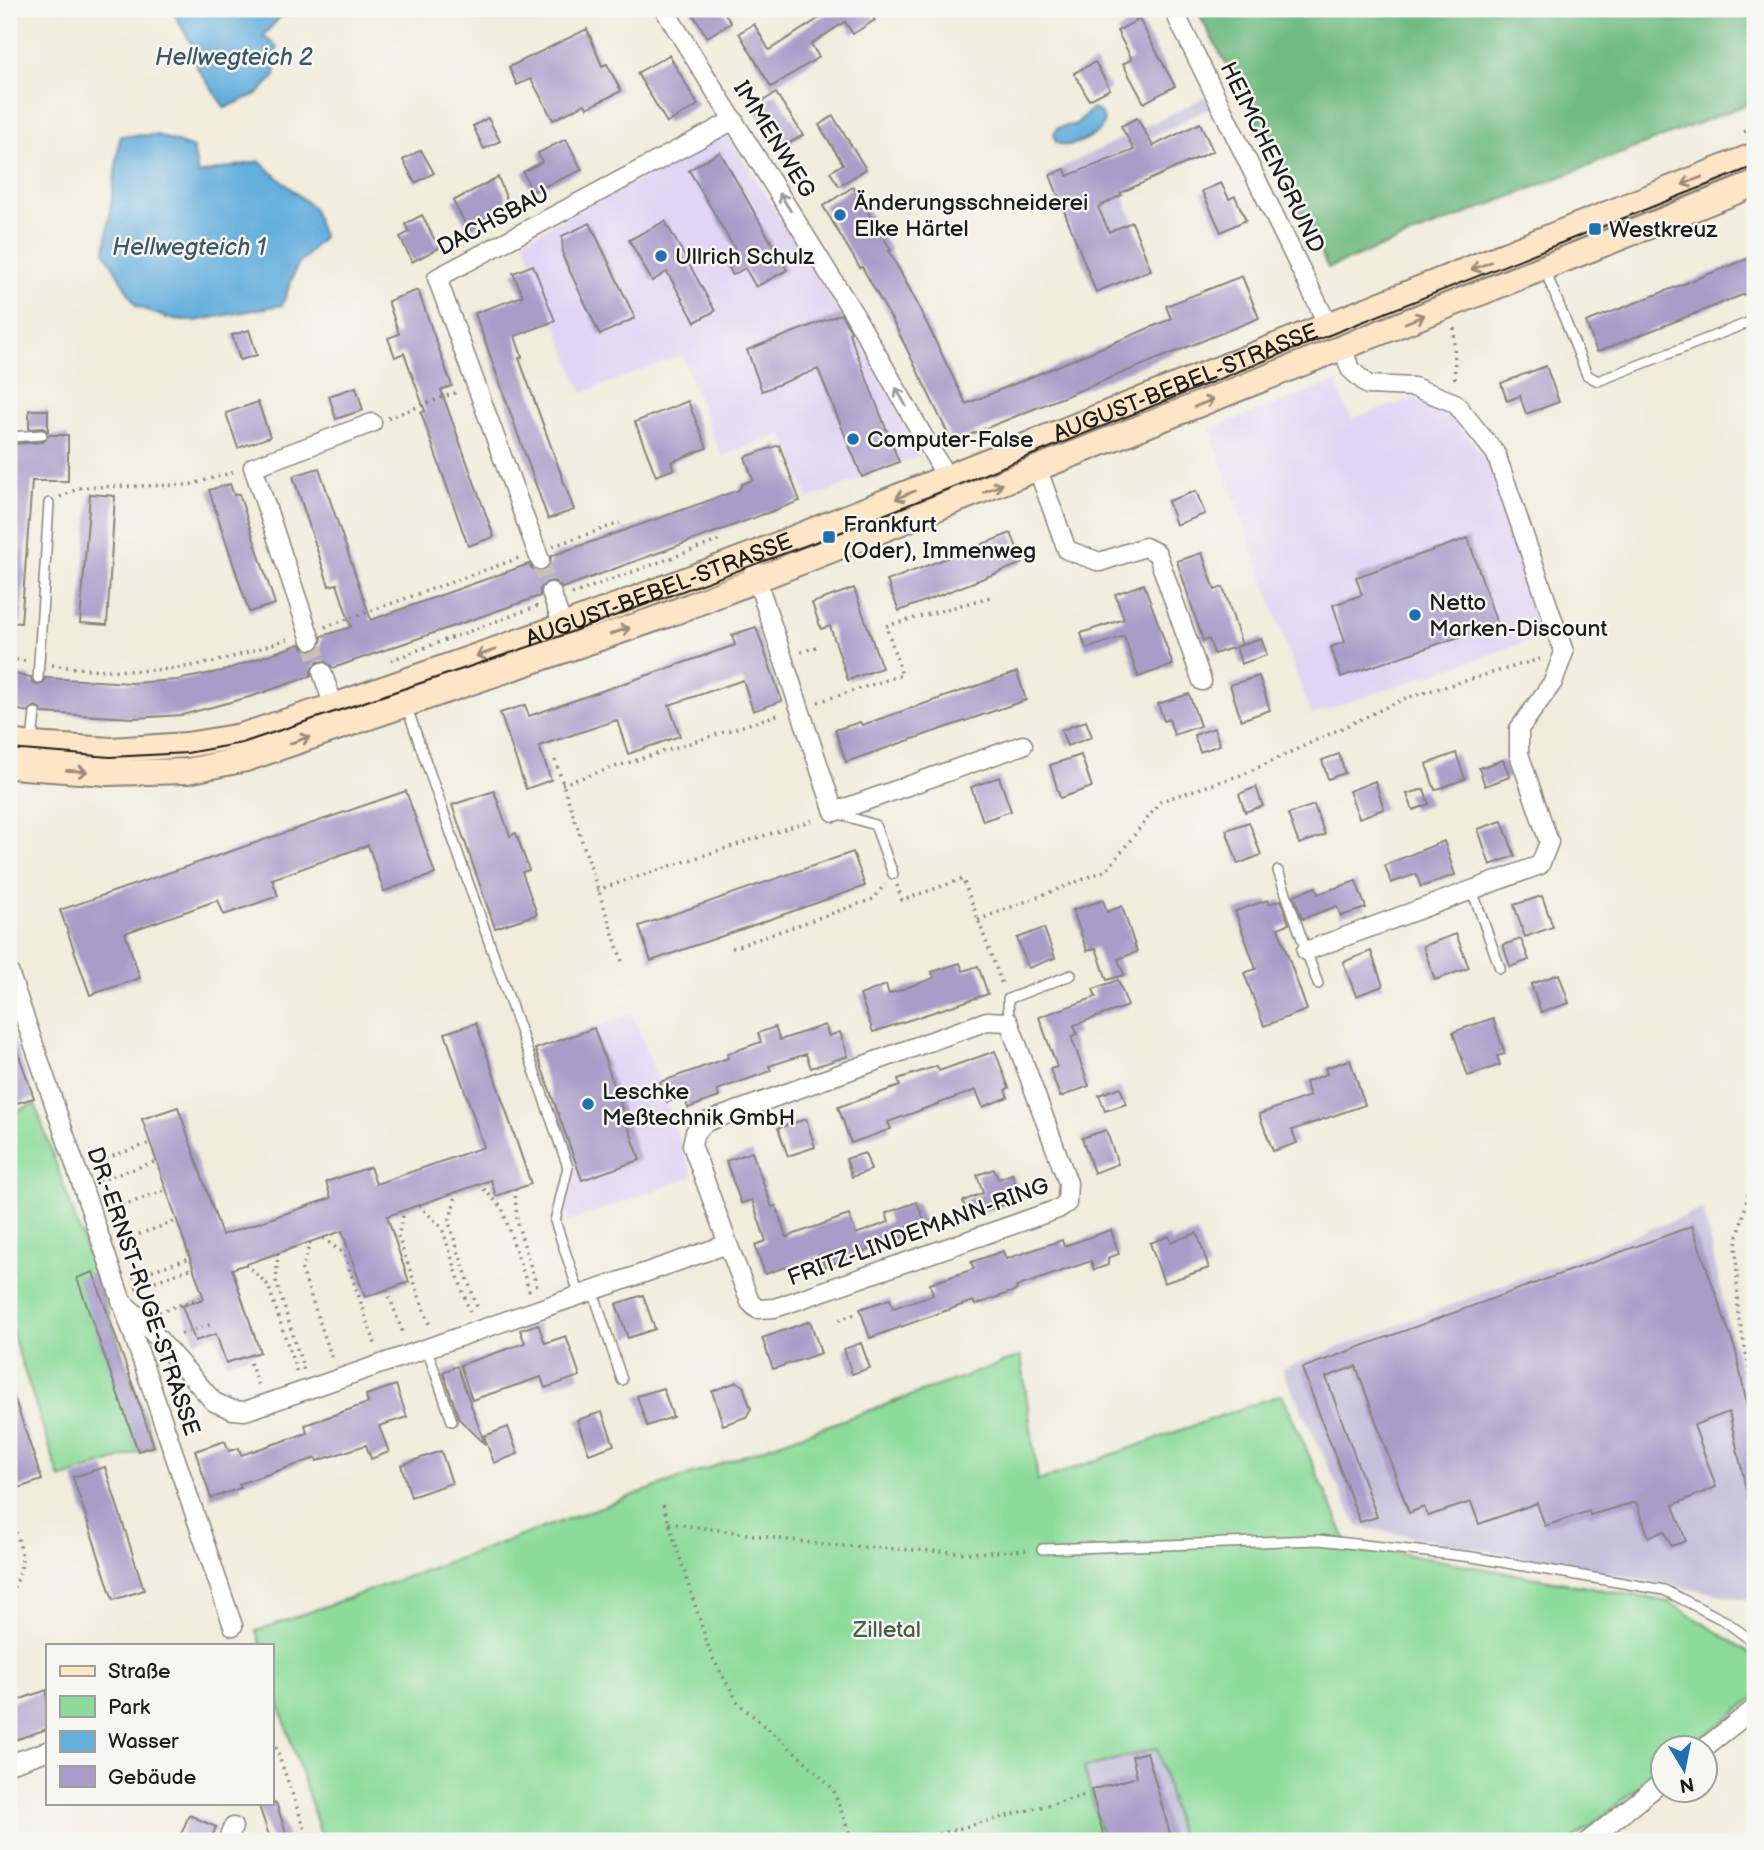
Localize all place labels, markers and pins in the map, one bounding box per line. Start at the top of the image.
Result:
place label: Änderungsschneiderei Elke Härtel [854,189,1088,243]
marker: Änderungsschneiderei Elke Härtel [832,207,848,223]
place label: Westkreuz [1609,216,1718,244]
marker: Westkreuz [1587,221,1603,237]
place label: Ullrich Schulz [675,243,815,271]
marker: Ullrich Schulz [653,248,669,264]
place label: Computer-False [867,426,1034,454]
marker: Computer-False [845,431,861,447]
place label: Frankfurt (Oder), Immenweg [843,511,1036,565]
marker: Frankfurt (Oder), Immenweg [821,529,837,545]
place label: Netto Marken-Discount [1429,589,1608,643]
marker: Netto Marken-Discount [1407,607,1423,623]
place label: Leschke Meßtechnik GmbH [602,1078,795,1132]
marker: Leschke Meßtechnik GmbH [580,1096,596,1112]

